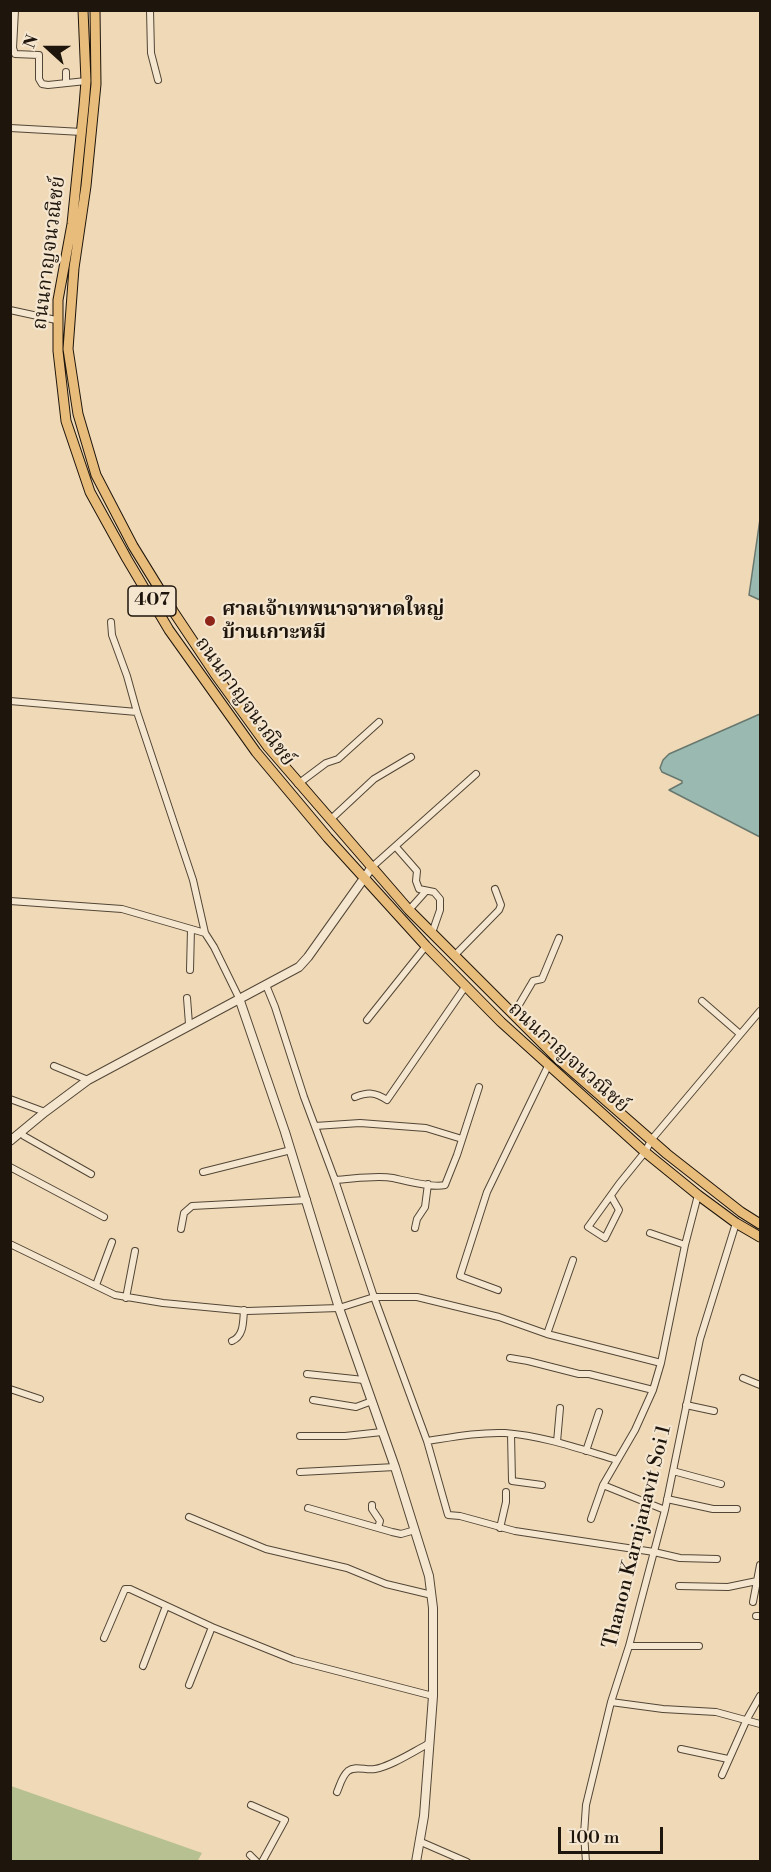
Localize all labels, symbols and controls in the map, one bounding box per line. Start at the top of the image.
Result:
north arrow [18,18,78,78]
text: N [20,32,43,51]
street label: ถนนกาญจนวณิชย์ [29,175,71,331]
road number: 407 [128,586,176,616]
place label: ศาลเจ้าเทพนาจาหาดใหญ่ บ้านเกาะหมี [222,598,444,645]
marker: ศาลเจ้าเทพนาจาหาดใหญ่ บ้านเกาะหมี [203,614,217,628]
street label: ถนนกาญจนวณิชย์ [189,633,299,771]
street label: ถนนกาญจนวณิชย์ [503,997,633,1119]
street label: Thanon Karnjanavit Soi 1 [599,1423,677,1651]
scale bar [561,1815,666,1853]
text: 100 m [569,1826,620,1849]

